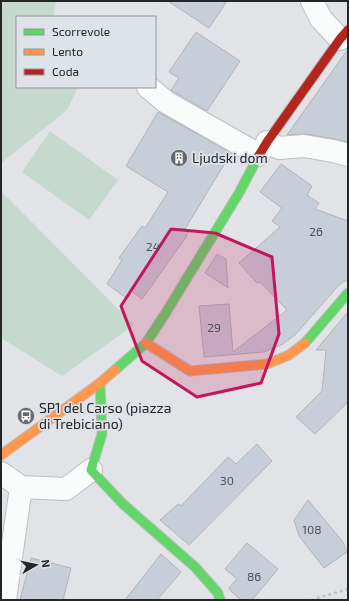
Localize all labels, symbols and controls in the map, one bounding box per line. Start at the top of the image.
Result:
legend [16,16,156,88]
text: Scorrevole [52,24,110,38]
text: Lento [52,44,83,58]
text: Coda [52,64,79,78]
building icon: Ljudski dom [169,148,189,168]
place label: Ljudski dom [192,149,268,166]
house number: 26 [309,224,323,238]
house number: 24 [146,239,160,253]
house number: 29 [207,320,221,334]
place label: SP1 del Carso (piazza di Trebiciano) [39,399,171,432]
bus stop icon: SP1 del Carso (piazza di Trebiciano) [16,406,36,426]
house number: 30 [220,473,234,487]
house number: 108 [302,522,322,536]
north arrow [16,545,56,585]
text: N [39,558,53,568]
house number: 86 [247,569,261,583]

